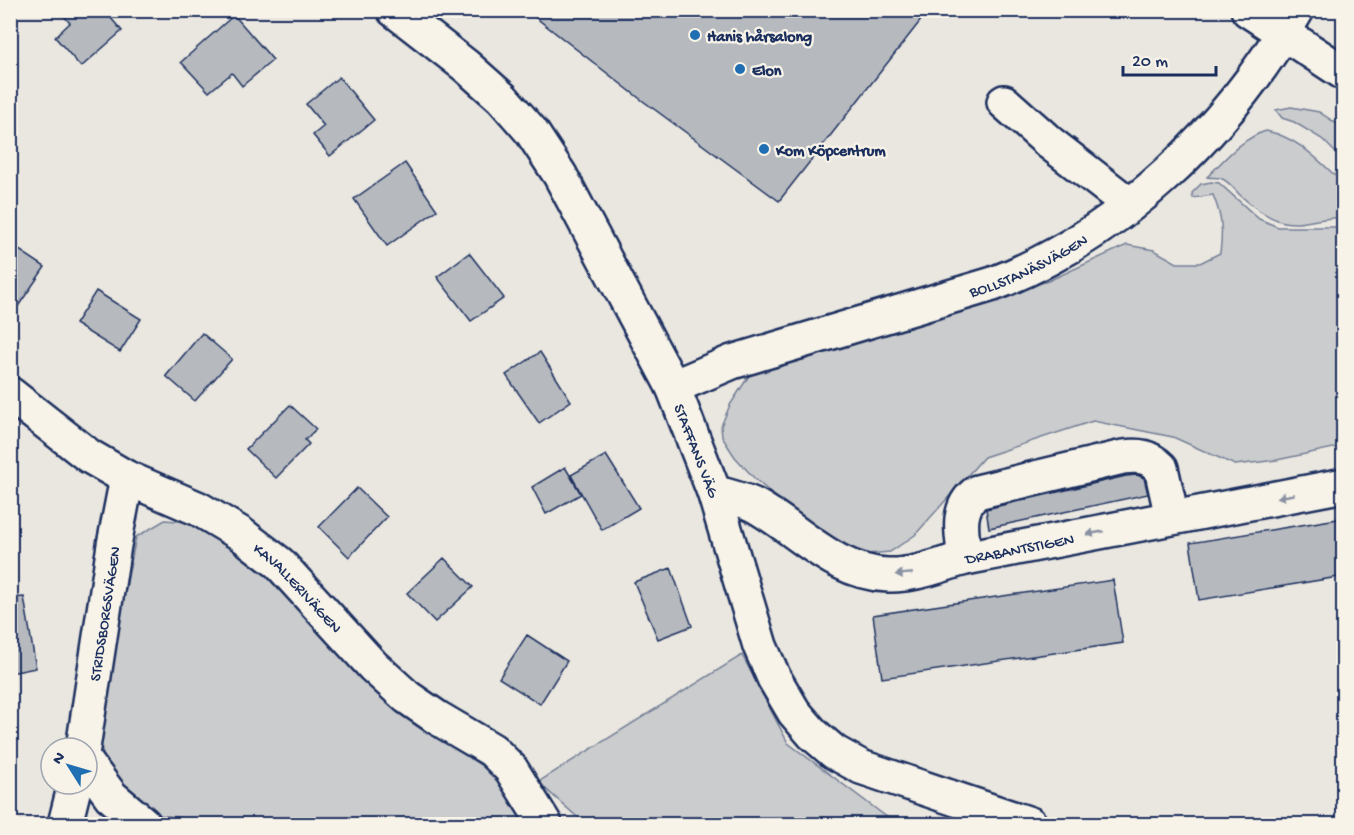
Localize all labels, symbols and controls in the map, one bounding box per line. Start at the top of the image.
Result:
marker: Hanis hårsalong [688,28,702,42]
place label: Hanis hårsalong [707,28,812,48]
scale bar [1123,39,1216,77]
text: 20 m [1132,52,1168,73]
marker: Elon [733,62,747,76]
place label: Elon [752,63,782,82]
marker: Kom Köpcentrum [757,142,771,156]
place label: Kom Köpcentrum [775,143,886,162]
street label: BOLLSTANÄSVÄGEN [967,232,1092,304]
street label: STAFFANS VÄG [668,402,722,502]
one-way arrow [1276,492,1295,501]
one-way arrow [1085,529,1104,538]
street label: DRABANTSTIGEN [963,531,1076,571]
street label: KAVALLERIVÄGEN [248,541,344,638]
street label: STRIDSBORGSVÄGEN [87,545,127,683]
one-way arrow [895,569,914,579]
north arrow [39,736,99,796]
text: N [49,749,71,769]

